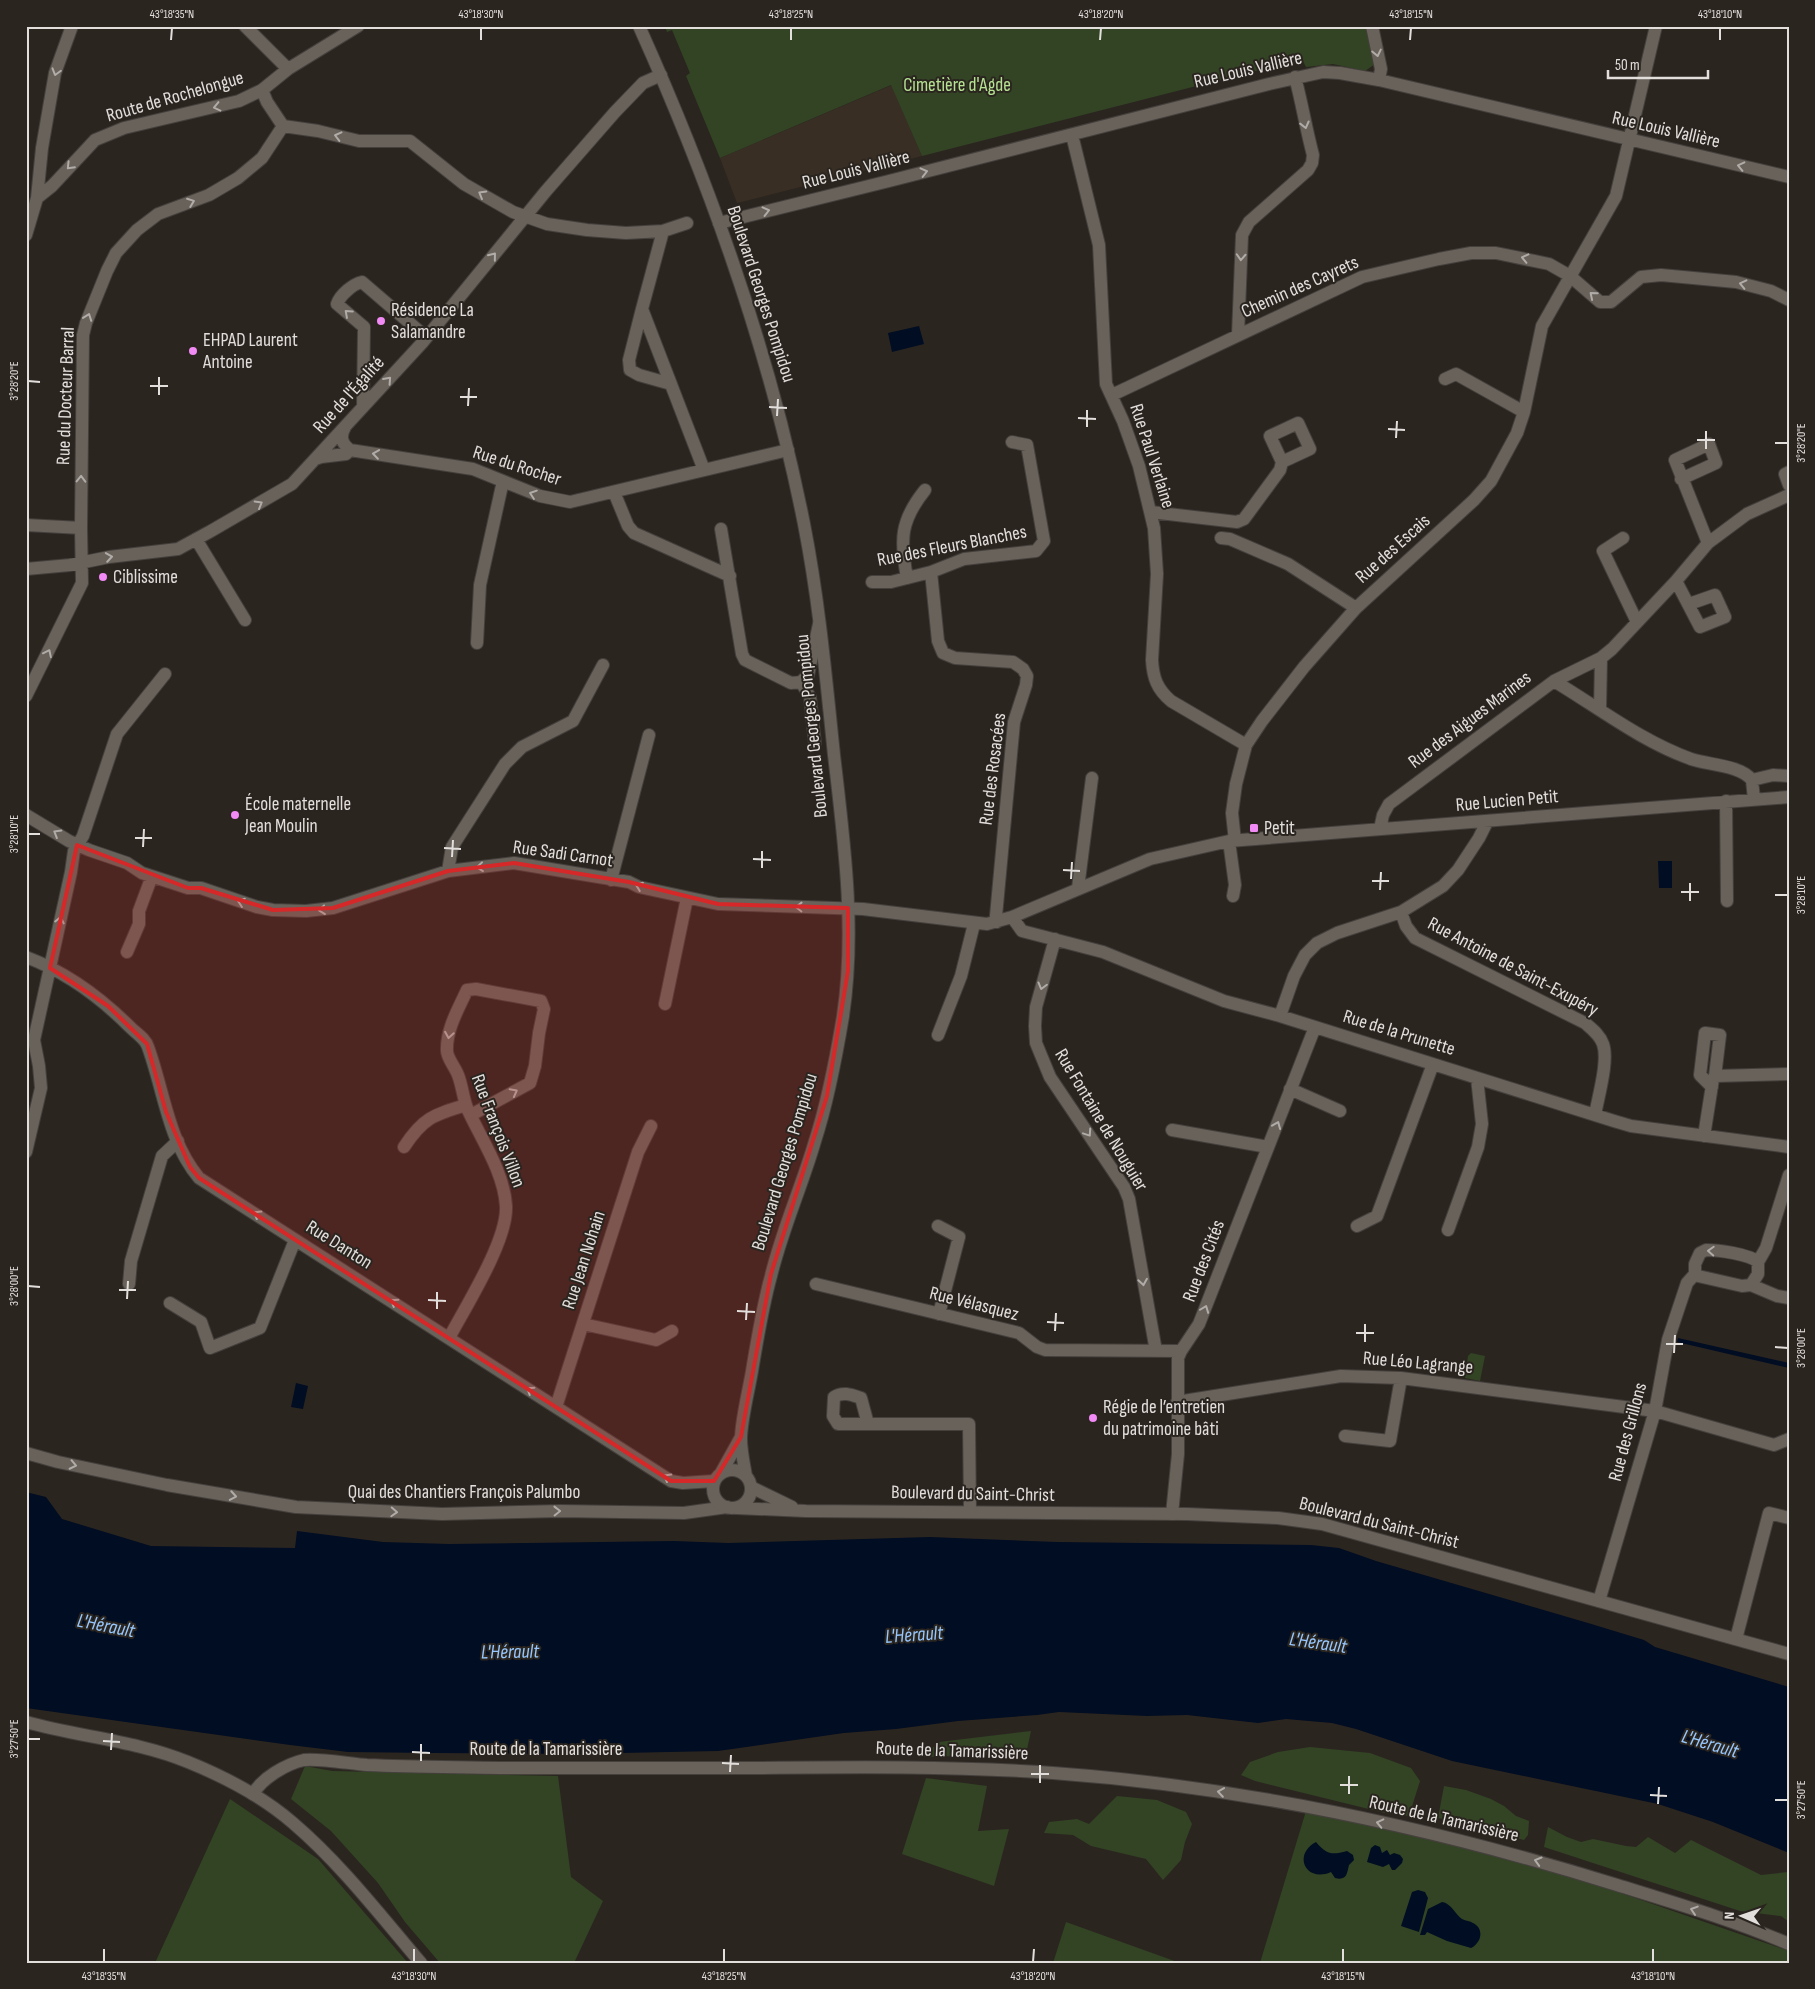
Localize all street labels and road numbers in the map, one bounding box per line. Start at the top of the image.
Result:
street label: Rue Louis Vallière [1192,46,1304,94]
street label: Route de Rochelongue [104,66,246,128]
street label: Rue Louis Vallière [1610,106,1722,154]
street label: Rue Louis Vallière [800,146,912,194]
street label: Boulevard Georges Pompidou [722,203,800,385]
street label: Chemin des Cayrets [1238,251,1362,323]
street label: Rue du Docteur Barral [52,327,80,465]
street label: Rue de l'Égalité [308,352,390,438]
street label: Rue Paul Verlaine [1124,401,1180,511]
street label: Rue du Rocher [470,441,565,491]
street label: Rue des Escais [1351,509,1435,588]
street label: Rue des Fleurs Blanches [875,520,1029,572]
street label: Boulevard Georges Pompidou [791,633,833,819]
street label: Rue des Aigues Marines [1404,666,1536,774]
street label: Rue des Rosacées [975,711,1011,826]
street label: Rue Lucien Petit [1455,785,1560,817]
street label: Rue Sadi Carnot [511,836,615,872]
street label: Rue Antoine de Saint-Exupéry [1424,912,1603,1022]
street label: Rue de la Prunette [1340,1005,1458,1061]
street label: Rue Fontaine de Nouguier [1049,1045,1153,1196]
street label: Rue François Villon [466,1071,530,1191]
street label: Boulevard Georges Pompidou [747,1071,823,1253]
street label: Rue Jean Nohain [557,1208,611,1312]
street label: Rue Danton [302,1216,376,1274]
street label: Rue des Cités [1178,1217,1230,1305]
street label: Rue Vélasquez [927,1282,1021,1326]
street label: Rue Léo Lagrange [1362,1347,1474,1379]
street label: Rue des Grillons [1604,1380,1652,1484]
street label: Quai des Chantiers François Palumbo [348,1481,580,1504]
street label: Boulevard du Saint-Christ [891,1481,1055,1507]
street label: Boulevard du Saint-Christ [1297,1492,1461,1554]
street label: Route de la Tamarissière [875,1737,1029,1765]
street label: Route de la Tamarissière [470,1738,622,1761]
street label: Route de la Tamarissière [1367,1791,1521,1847]

